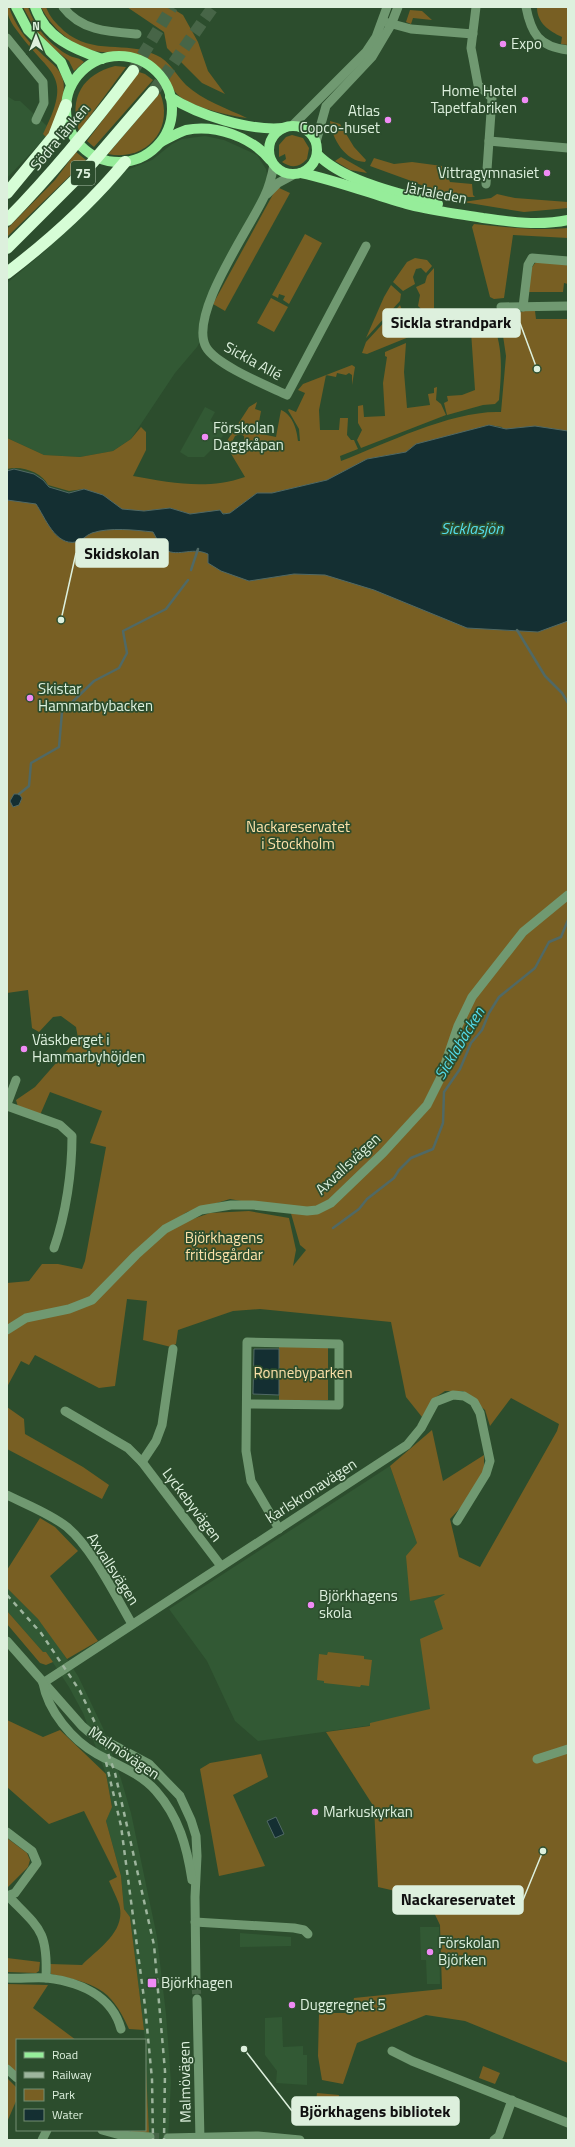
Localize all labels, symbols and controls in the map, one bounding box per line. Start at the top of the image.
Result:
north arrow [16,16,56,56]
text: N [32,18,40,34]
place label: Expo [511,32,542,55]
marker: Expo [498,39,508,49]
place label: Home Hotel Tapetfabriken [431,79,517,119]
marker: Home Hotel Tapetfabriken [520,95,530,105]
street label: Södra länken [25,98,95,175]
place label: Atlas Copco-huset [299,99,381,139]
marker: Atlas Copco-huset [383,115,393,125]
road number: 75 [71,161,95,185]
place label: Vittragymnasiet [438,161,540,184]
marker: Vittragymnasiet [542,168,552,178]
street label: Järlaleden [403,175,469,210]
callout: Sickla strandpark [383,309,520,337]
text: Sickla strandpark [391,310,512,334]
street label: Sickla Allé [220,335,286,386]
place label: Förskolan Daggkåpan [213,416,284,456]
marker: Förskolan Daggkåpan [200,432,210,442]
water label: Sicklasjön [441,516,504,540]
callout: Skidskolan [76,539,168,567]
text: Skidskolan [84,541,160,565]
place label: Skistar Hammarbybacken [38,677,153,717]
marker: Skistar Hammarbybacken [25,693,35,703]
park label: Nackareservatet i Stockholm [246,815,351,855]
water label: Sicklabäcken [428,1001,491,1084]
place label: Väskberget i Hammarbyhöjden [32,1028,145,1068]
marker: Väskberget i Hammarbyhöjden [19,1044,29,1054]
street label: Axvallsvägen [310,1127,386,1200]
park label: Björkhagens fritidsgårdar [185,1226,263,1266]
park label: Ronnebyparken [254,1361,352,1384]
street label: Karlskronavägen [260,1452,361,1529]
street label: Lyckebyvägen [157,1463,228,1547]
street label: Axvallsvägen [81,1528,145,1609]
place label: Björkhagens skola [319,1584,398,1624]
marker: Björkhagens skola [306,1600,316,1610]
street label: Malmövägen [84,1720,165,1785]
place label: Markuskyrkan [323,1800,413,1823]
marker: Markuskyrkan [310,1807,320,1817]
callout: Nackareservatet [393,1886,523,1914]
text: Nackareservatet [401,1887,515,1911]
place label: Förskolan Björken [438,1931,500,1971]
marker: Förskolan Björken [425,1947,435,1957]
place label: Björkhagen [161,1971,233,1994]
marker: Björkhagen [146,1977,158,1989]
place label: Duggregnet 5 [300,1993,386,2016]
marker: Duggregnet 5 [287,2000,297,2010]
legend [16,2039,146,2131]
street label: Malmövägen [172,2041,197,2123]
text: Road [52,2045,78,2064]
text: Railway [52,2065,92,2084]
text: Park [52,2085,75,2104]
callout: Björkhagens bibliotek [292,2097,459,2125]
text: Björkhagens bibliotek [300,2099,451,2123]
text: Water [52,2105,83,2124]

